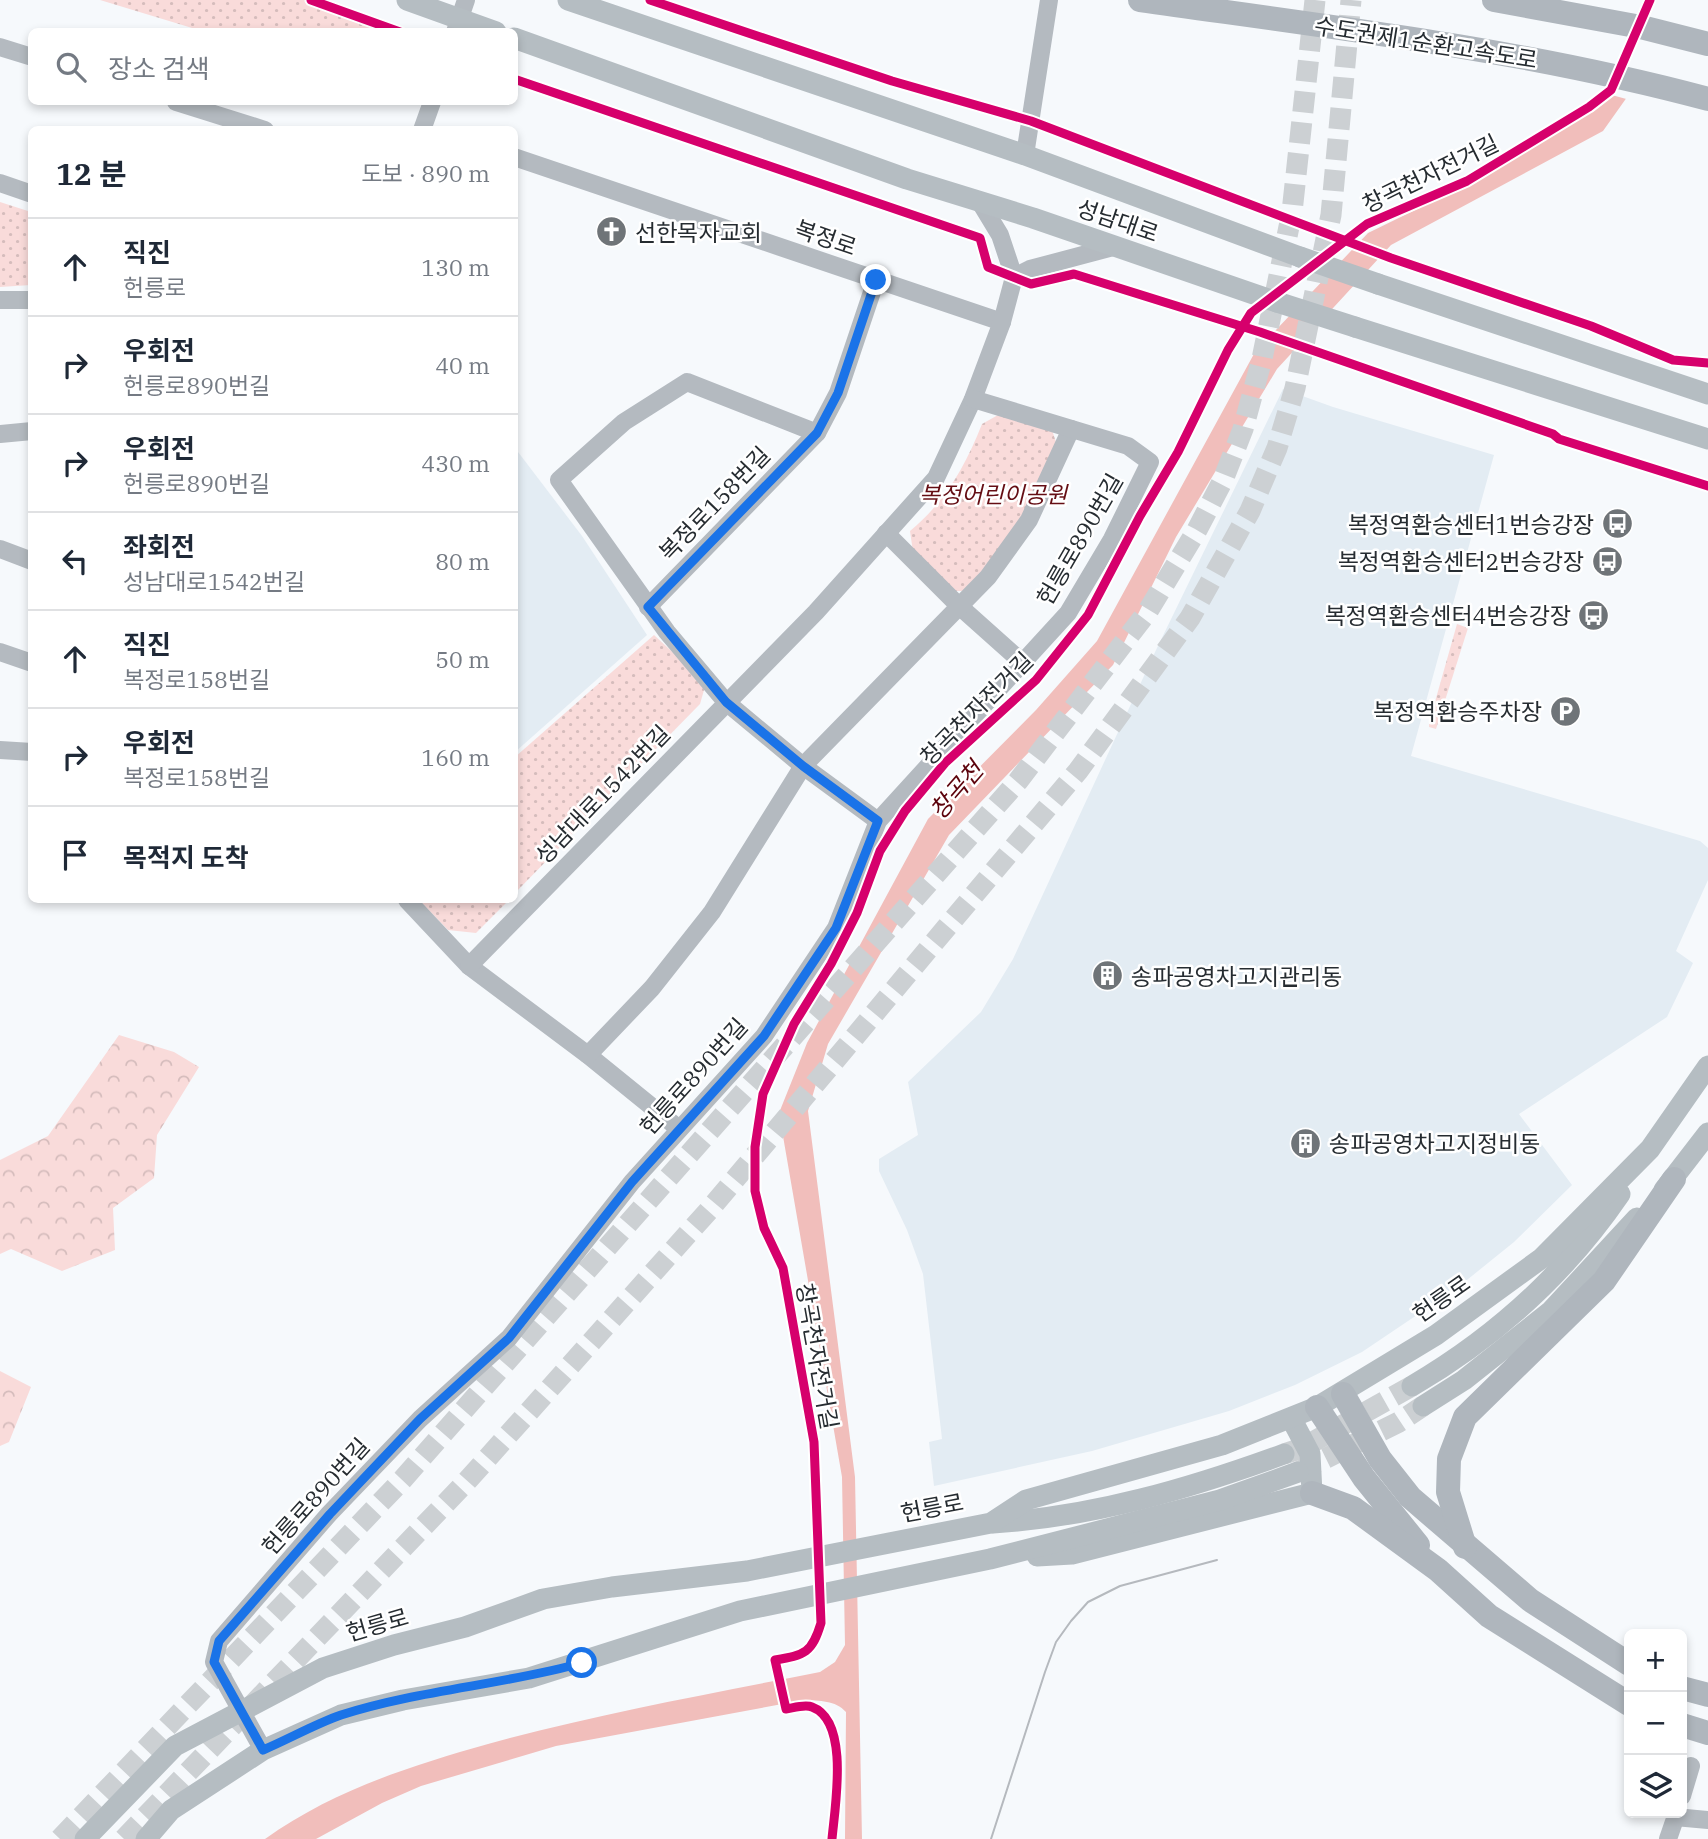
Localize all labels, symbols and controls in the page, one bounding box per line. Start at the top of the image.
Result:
street label: 수도권제1순환고속도로 [1312,10,1540,74]
search box [28,28,518,105]
icon: search [52,48,90,86]
text: 장소 검색 [108,51,210,85]
street label: 창곡천자전거길 [1357,127,1503,219]
text: 12 분 [56,154,127,193]
text: 도보 · 890 m [361,158,490,188]
street label: 성남대로 [1073,192,1163,248]
street label: 복정로 [791,212,861,262]
church icon: 선한목자교회 [595,215,629,249]
place label: 선한목자교회 [635,217,762,247]
text: 직진 [123,235,171,269]
icon: ahead [56,248,94,286]
text: 130 m [421,252,490,282]
route end [860,264,891,295]
text: 헌릉로 [123,272,186,302]
text: 우회전 [123,333,195,367]
icon: right [56,346,94,384]
text: 40 m [435,350,490,380]
text: 헌릉로890번길 [123,370,270,400]
text: 우회전 [123,431,195,465]
street label: 복정로158번길 [652,440,776,566]
icon: right [56,444,94,482]
text: 430 m [421,448,490,478]
text: 헌릉로890번길 [123,468,270,498]
street label: 헌릉로890번길 [1029,468,1129,610]
park label: 복정어린이공원 [919,479,1069,509]
bus stop icon: 복정역환승센터1번승강장 [1600,507,1634,541]
place label: 복정역환승센터1번승강장 [1347,509,1594,539]
text: 좌회전 [123,529,195,563]
icon: left [56,542,94,580]
bus stop icon: 복정역환승센터2번승강장 [1590,544,1624,578]
text: 80 m [435,546,490,576]
place label: 복정역환승센터2번승강장 [1337,546,1584,576]
text: 성남대로1542번길 [123,566,305,596]
bus stop icon: 복정역환승센터4번승강장 [1577,598,1611,632]
place label: 복정역환승센터4번승강장 [1324,600,1571,630]
text: 직진 [123,627,171,661]
icon: ahead [56,640,94,678]
text: 50 m [435,644,490,674]
street label: 창곡천자전거길 [913,645,1039,771]
text: 복정로158번길 [123,664,270,694]
parking icon: 복정역환승주차장 [1548,694,1582,728]
place label: 복정역환승주차장 [1373,696,1542,726]
street label: 성남대로1542번길 [528,718,676,870]
text: 우회전 [123,725,195,759]
icon: right [56,738,94,776]
text: 160 m [421,742,490,772]
water label: 창곡천 [922,752,992,825]
text: 복정로158번길 [123,762,270,792]
icon: arrive [56,836,94,874]
text: 목적지 도착 [123,840,249,874]
building icon: 송파공영차고지관리동 [1091,959,1125,993]
place label: 송파공영차고지관리동 [1131,961,1343,991]
street label: 헌릉로890번길 [633,1011,753,1141]
building icon: 송파공영차고지정비동 [1289,1126,1323,1160]
place label: 송파공영차고지정비동 [1329,1128,1541,1158]
street label: 헌릉로 [1406,1268,1476,1328]
street label: 창곡천자전거길 [790,1280,846,1432]
street label: 헌릉로890번길 [255,1431,375,1561]
street label: 헌릉로 [898,1486,966,1528]
street label: 헌릉로 [342,1601,412,1647]
map controls [1624,1629,1687,1818]
button: + [1624,1629,1687,1692]
route start [566,1647,597,1678]
button: − [1624,1692,1687,1755]
button: layers [1624,1755,1687,1818]

